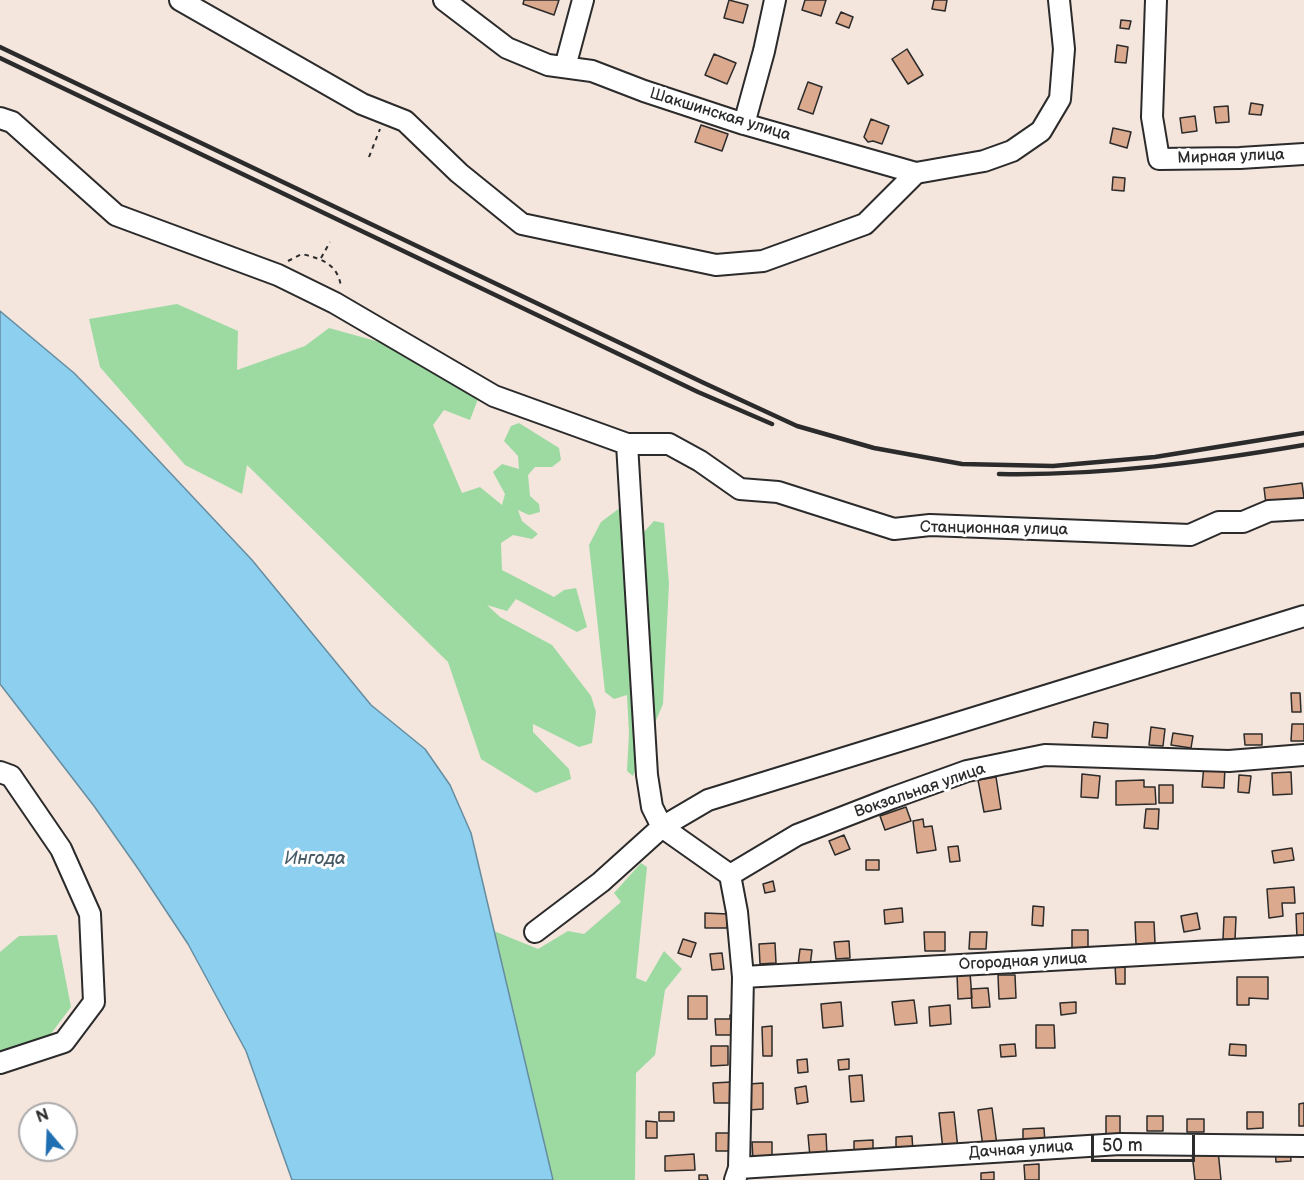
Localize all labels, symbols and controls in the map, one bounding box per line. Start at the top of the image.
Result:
street label: Шакшинская улица [647,84,793,146]
street label: Мирная улица [1177,146,1285,168]
street label: Станционная улица [920,518,1068,540]
street label: Вокзальная улица [852,760,988,822]
water label: Ингода [284,848,346,870]
street label: Огородная улица [958,949,1088,975]
north arrow [18,1102,78,1162]
text: N [34,1105,51,1127]
scale bar [1094,1123,1198,1161]
text: 50 m [1102,1135,1143,1156]
street label: Дачная улица [968,1137,1074,1163]

